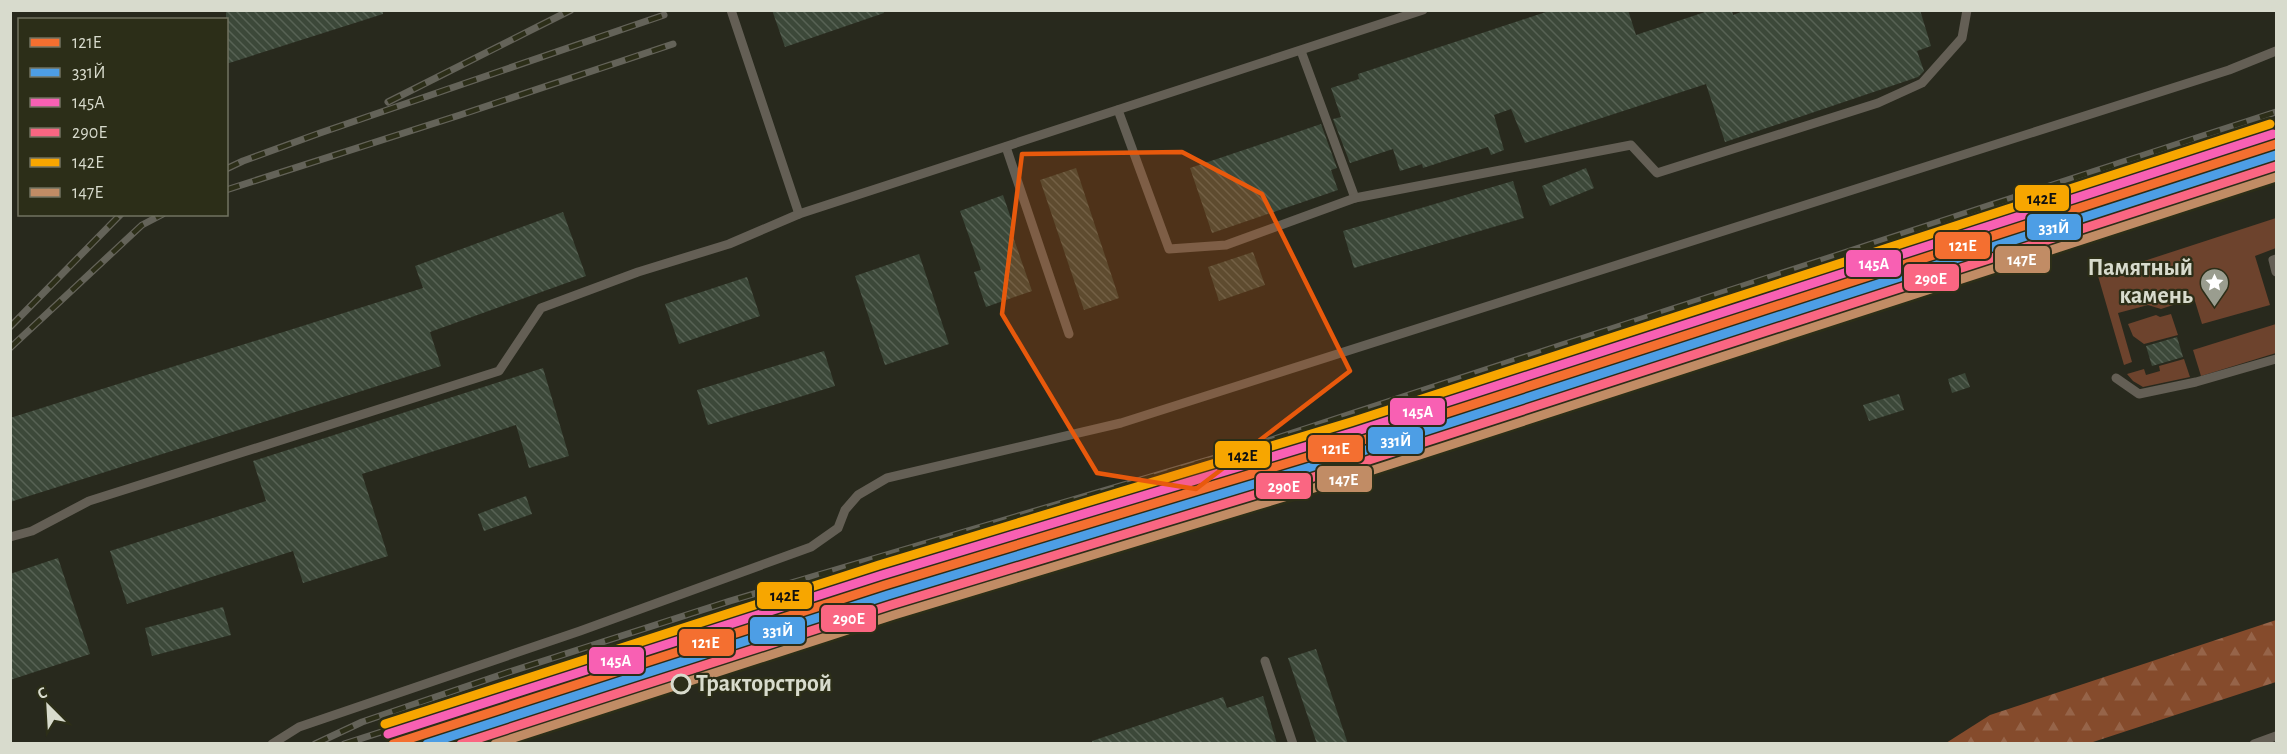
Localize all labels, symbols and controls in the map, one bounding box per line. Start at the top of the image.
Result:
legend [18,18,228,216]
text: 121Е [72,34,102,52]
text: 331Й [72,62,106,82]
text: 145А [72,94,105,112]
text: 290Е [72,124,108,142]
text: 142Е [72,154,105,172]
text: 147Е [72,184,104,202]
line badge: 142Е [2014,184,2070,212]
text: 142Е [2027,191,2057,207]
line badge: 331Й [2026,213,2082,241]
text: 331Й [2039,219,2069,236]
line badge: 121Е [1934,231,1991,260]
text: 121Е [1949,238,1977,254]
line badge: 147Е [1994,245,2051,274]
line badge: 145А [1845,249,1902,278]
text: 147Е [2007,252,2037,268]
text: 145А [1859,256,1890,272]
place label: Памятный камень [2087,256,2193,308]
line badge: 290Е [1903,263,1960,292]
place icon: Памятный камень [2198,266,2230,308]
text: 290Е [1915,271,1947,287]
line badge: 145А [1389,397,1446,426]
text: 145А [1403,404,1434,420]
line badge: 331Й [1367,426,1424,455]
text: 331Й [1381,432,1411,449]
line badge: 121Е [1307,434,1364,463]
line badge: 142Е [1214,440,1271,469]
text: 121Е [1322,441,1350,457]
text: 142Е [1228,448,1258,464]
line badge: 147Е [1316,465,1373,493]
line badge: 290Е [1255,472,1312,500]
text: 147Е [1329,472,1359,488]
text: 290Е [1268,479,1300,495]
line badge: 142Е [756,581,813,610]
text: 142Е [770,588,800,604]
line badge: 290Е [820,604,877,633]
text: 290Е [833,611,865,627]
line badge: 331Й [749,616,806,645]
text: 331Й [763,622,793,639]
line badge: 121Е [678,628,735,657]
text: 121Е [692,635,720,651]
line badge: 145А [588,646,645,675]
text: 145А [601,653,632,669]
place label: Тракторстрой [696,672,832,696]
marker: Тракторстрой [671,674,691,694]
north arrow [18,676,78,736]
text: С [35,684,50,702]

